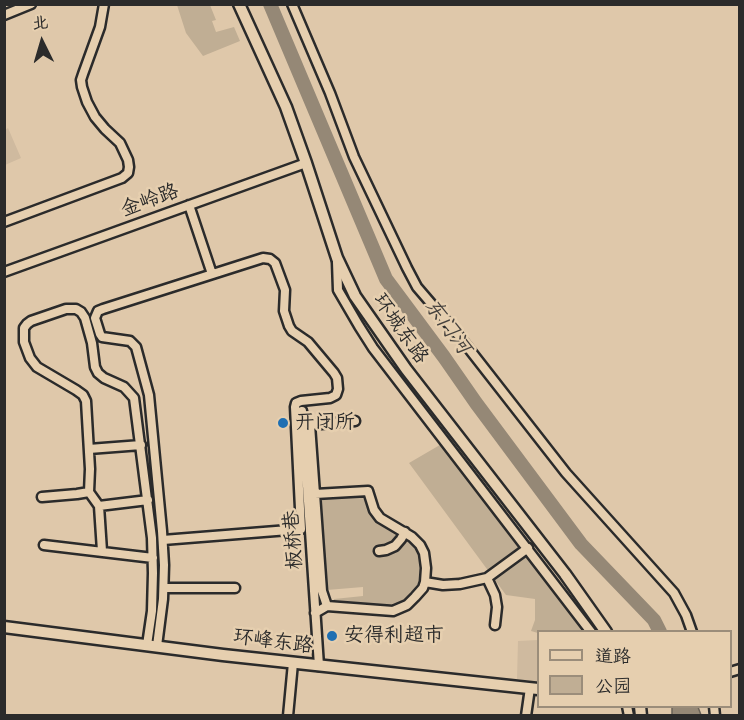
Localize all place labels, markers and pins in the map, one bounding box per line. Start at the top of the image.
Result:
place label: 开闭所 [295,411,355,435]
marker: 开闭所 [276,416,290,430]
place label: 安得利超市 [344,624,444,648]
marker: 安得利超市 [325,629,339,643]

